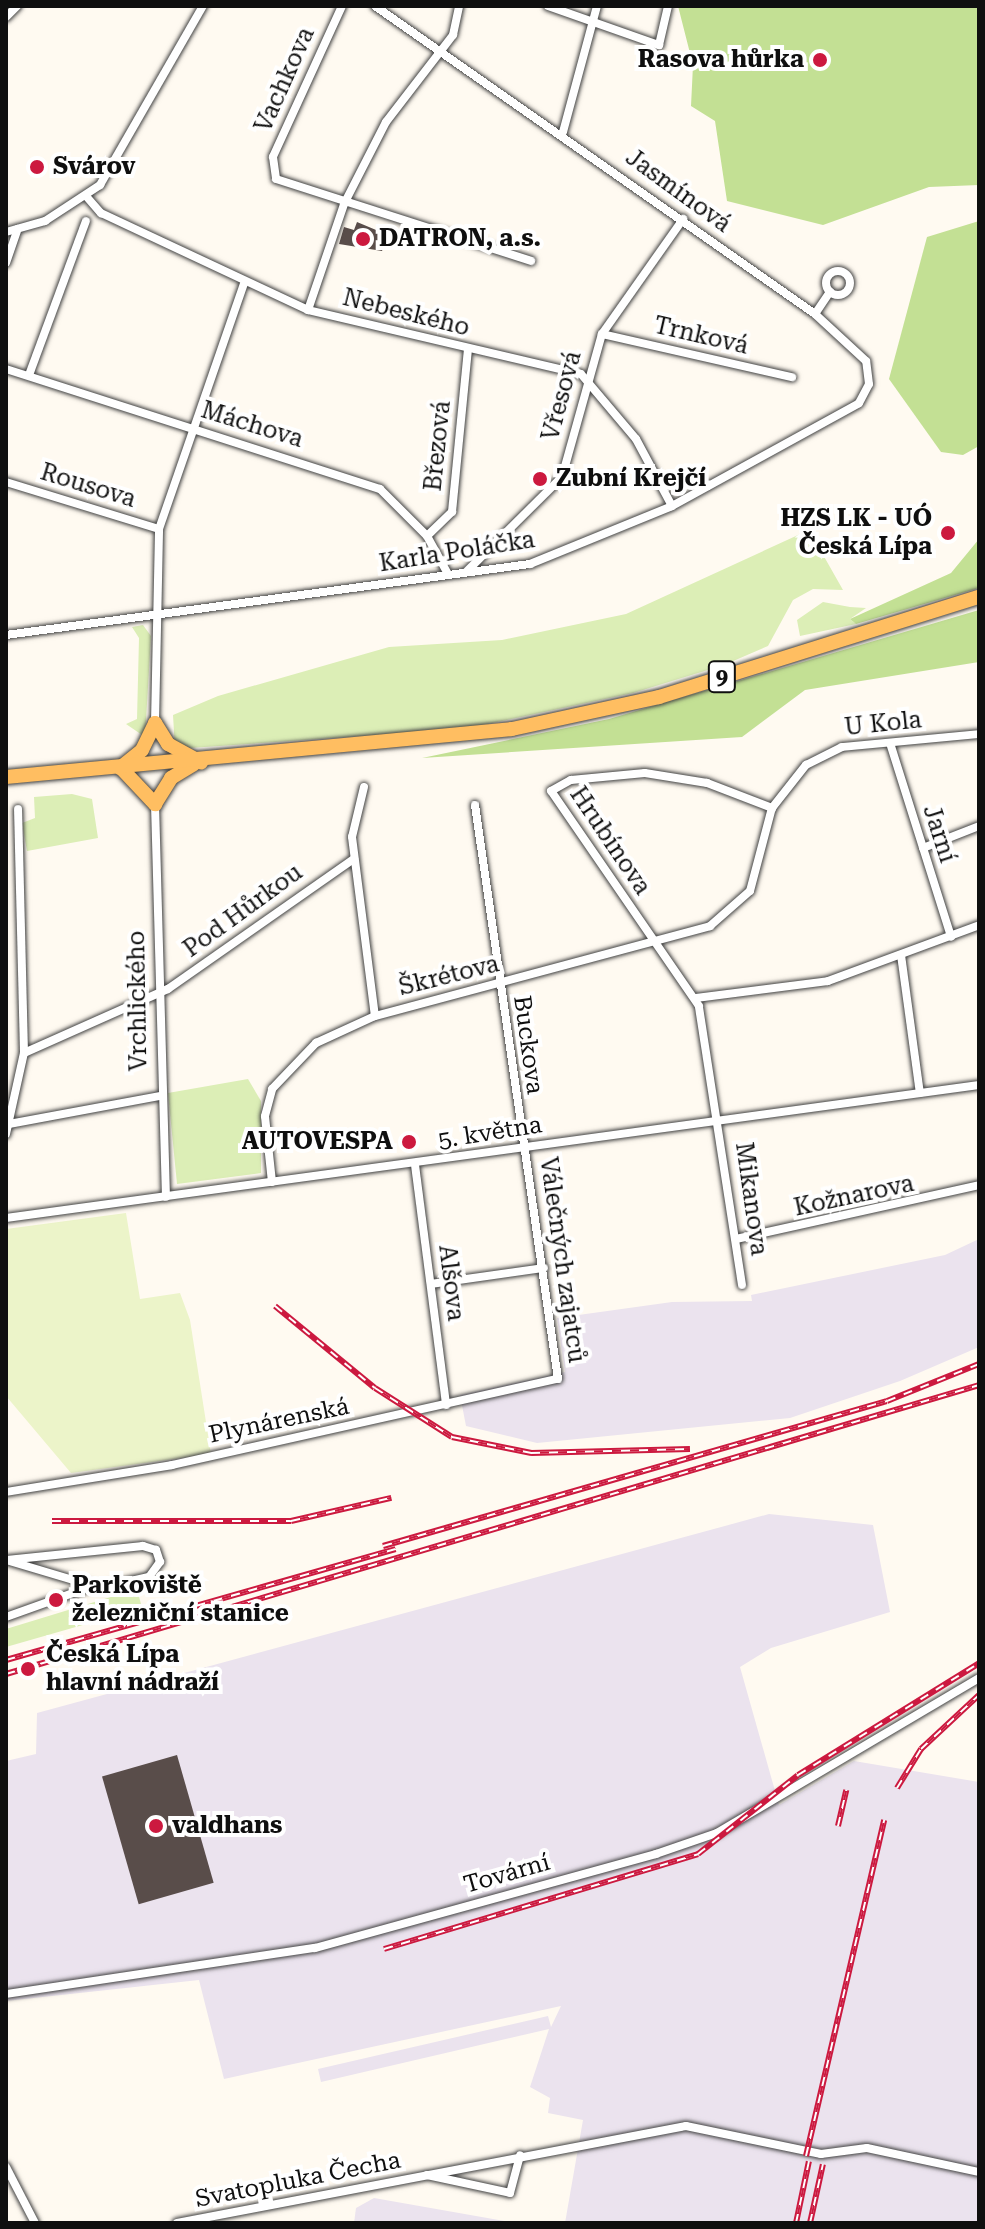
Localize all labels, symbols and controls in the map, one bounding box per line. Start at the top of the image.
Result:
street label: Vachkova [249,23,321,137]
place label: Rasova hůrka [638,46,804,74]
marker: Rasova hůrka [811,51,829,69]
street label: Jasmínová [620,143,736,239]
place label: Svárov [53,153,136,181]
marker: Svárov [28,158,46,176]
place label: DATRON, a.s. [379,225,541,253]
marker: DATRON, a.s. [354,230,372,248]
street label: Nebeského [340,283,472,343]
street label: Trnková [651,311,751,361]
street label: Vřesová [536,348,588,444]
street label: Máchova [198,396,306,454]
street label: Březová [419,399,457,493]
street label: Rousova [37,458,139,514]
place label: Zubní Krejčí [556,465,706,493]
marker: Zubní Krejčí [531,470,549,488]
place label: HZS LK - UÓ Česká Lípa [780,505,932,561]
marker: HZS LK - UÓ Česká Lípa [939,524,957,542]
street label: Karla Poláčka [377,525,537,579]
road number: 9 [706,659,738,695]
street label: U Kola [843,706,923,742]
street label: Hrubínova [563,781,657,901]
street label: Jarní [916,802,962,866]
street label: Pod Hůrkou [178,858,308,964]
street label: Vrchlického [122,931,154,1071]
street label: Škrétova [396,950,502,1002]
street label: Buckova [507,994,549,1096]
street label: 5. května [436,1111,544,1155]
place label: AUTOVESPA [242,1128,393,1156]
marker: AUTOVESPA [400,1133,418,1151]
street label: Mikanova [729,1141,773,1257]
street label: Válečných zajatců [533,1155,591,1365]
street label: Kožnarova [791,1169,917,1223]
street label: Alšova [432,1243,470,1323]
street label: Plynárenská [206,1392,352,1450]
place label: Parkoviště železniční stanice [72,1572,289,1628]
marker: Parkoviště železniční stanice [47,1591,65,1609]
place label: Česká Lípa hlavní nádraží [46,1641,219,1697]
marker: Česká Lípa hlavní nádraží [17,1658,39,1680]
place label: valdhans [172,1812,282,1840]
marker: valdhans [147,1817,165,1835]
street label: Tovární [461,1848,553,1900]
street label: Svatopluka Čecha [193,2146,403,2214]

